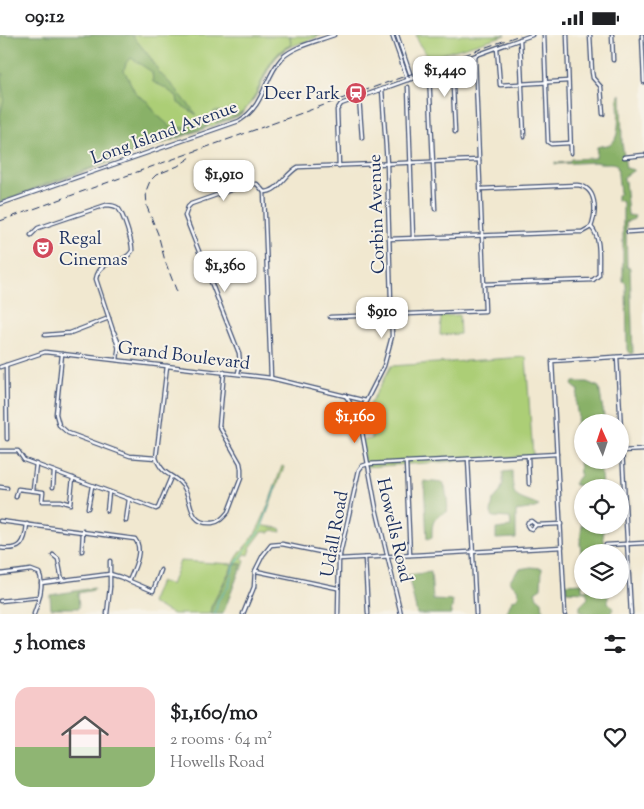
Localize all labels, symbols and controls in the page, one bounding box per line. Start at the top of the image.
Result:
text: 09:12 [25,4,65,31]
pin: $1,440 [404,55,486,98]
text: $1,440 [424,60,466,83]
station icon: Deer Park [344,81,368,105]
place label: Deer Park [264,82,340,108]
street label: Long Island Avenue [88,95,242,173]
street label: Corbin Avenue [363,154,393,274]
pin: $1,910 [183,159,265,202]
text: $1,910 [204,164,244,187]
place label: Regal Cinemas [59,227,127,274]
theatre icon: Regal Cinemas [31,236,55,260]
pin: $1,360 [184,251,266,293]
text: $1,360 [205,255,245,278]
pin: $910 [352,297,412,339]
text: $910 [367,301,397,324]
street label: Grand Boulevard [116,336,251,378]
pin: $1,160 [314,401,396,444]
text: $1,160 [335,406,375,429]
north arrow [574,414,629,469]
map controls [574,414,629,599]
street label: Howells Road [368,476,418,585]
button: locate [574,479,629,534]
street label: Udall Road [316,489,356,580]
button: layers [574,544,629,599]
text: 5 homes [15,629,85,659]
icon: filters [601,630,629,658]
text: $1,160/mo [170,699,258,729]
icon: home [55,707,115,767]
icon: heart [601,723,629,751]
text: 2 rooms · 64 m² [170,729,273,752]
text: Howells Road [170,752,264,775]

